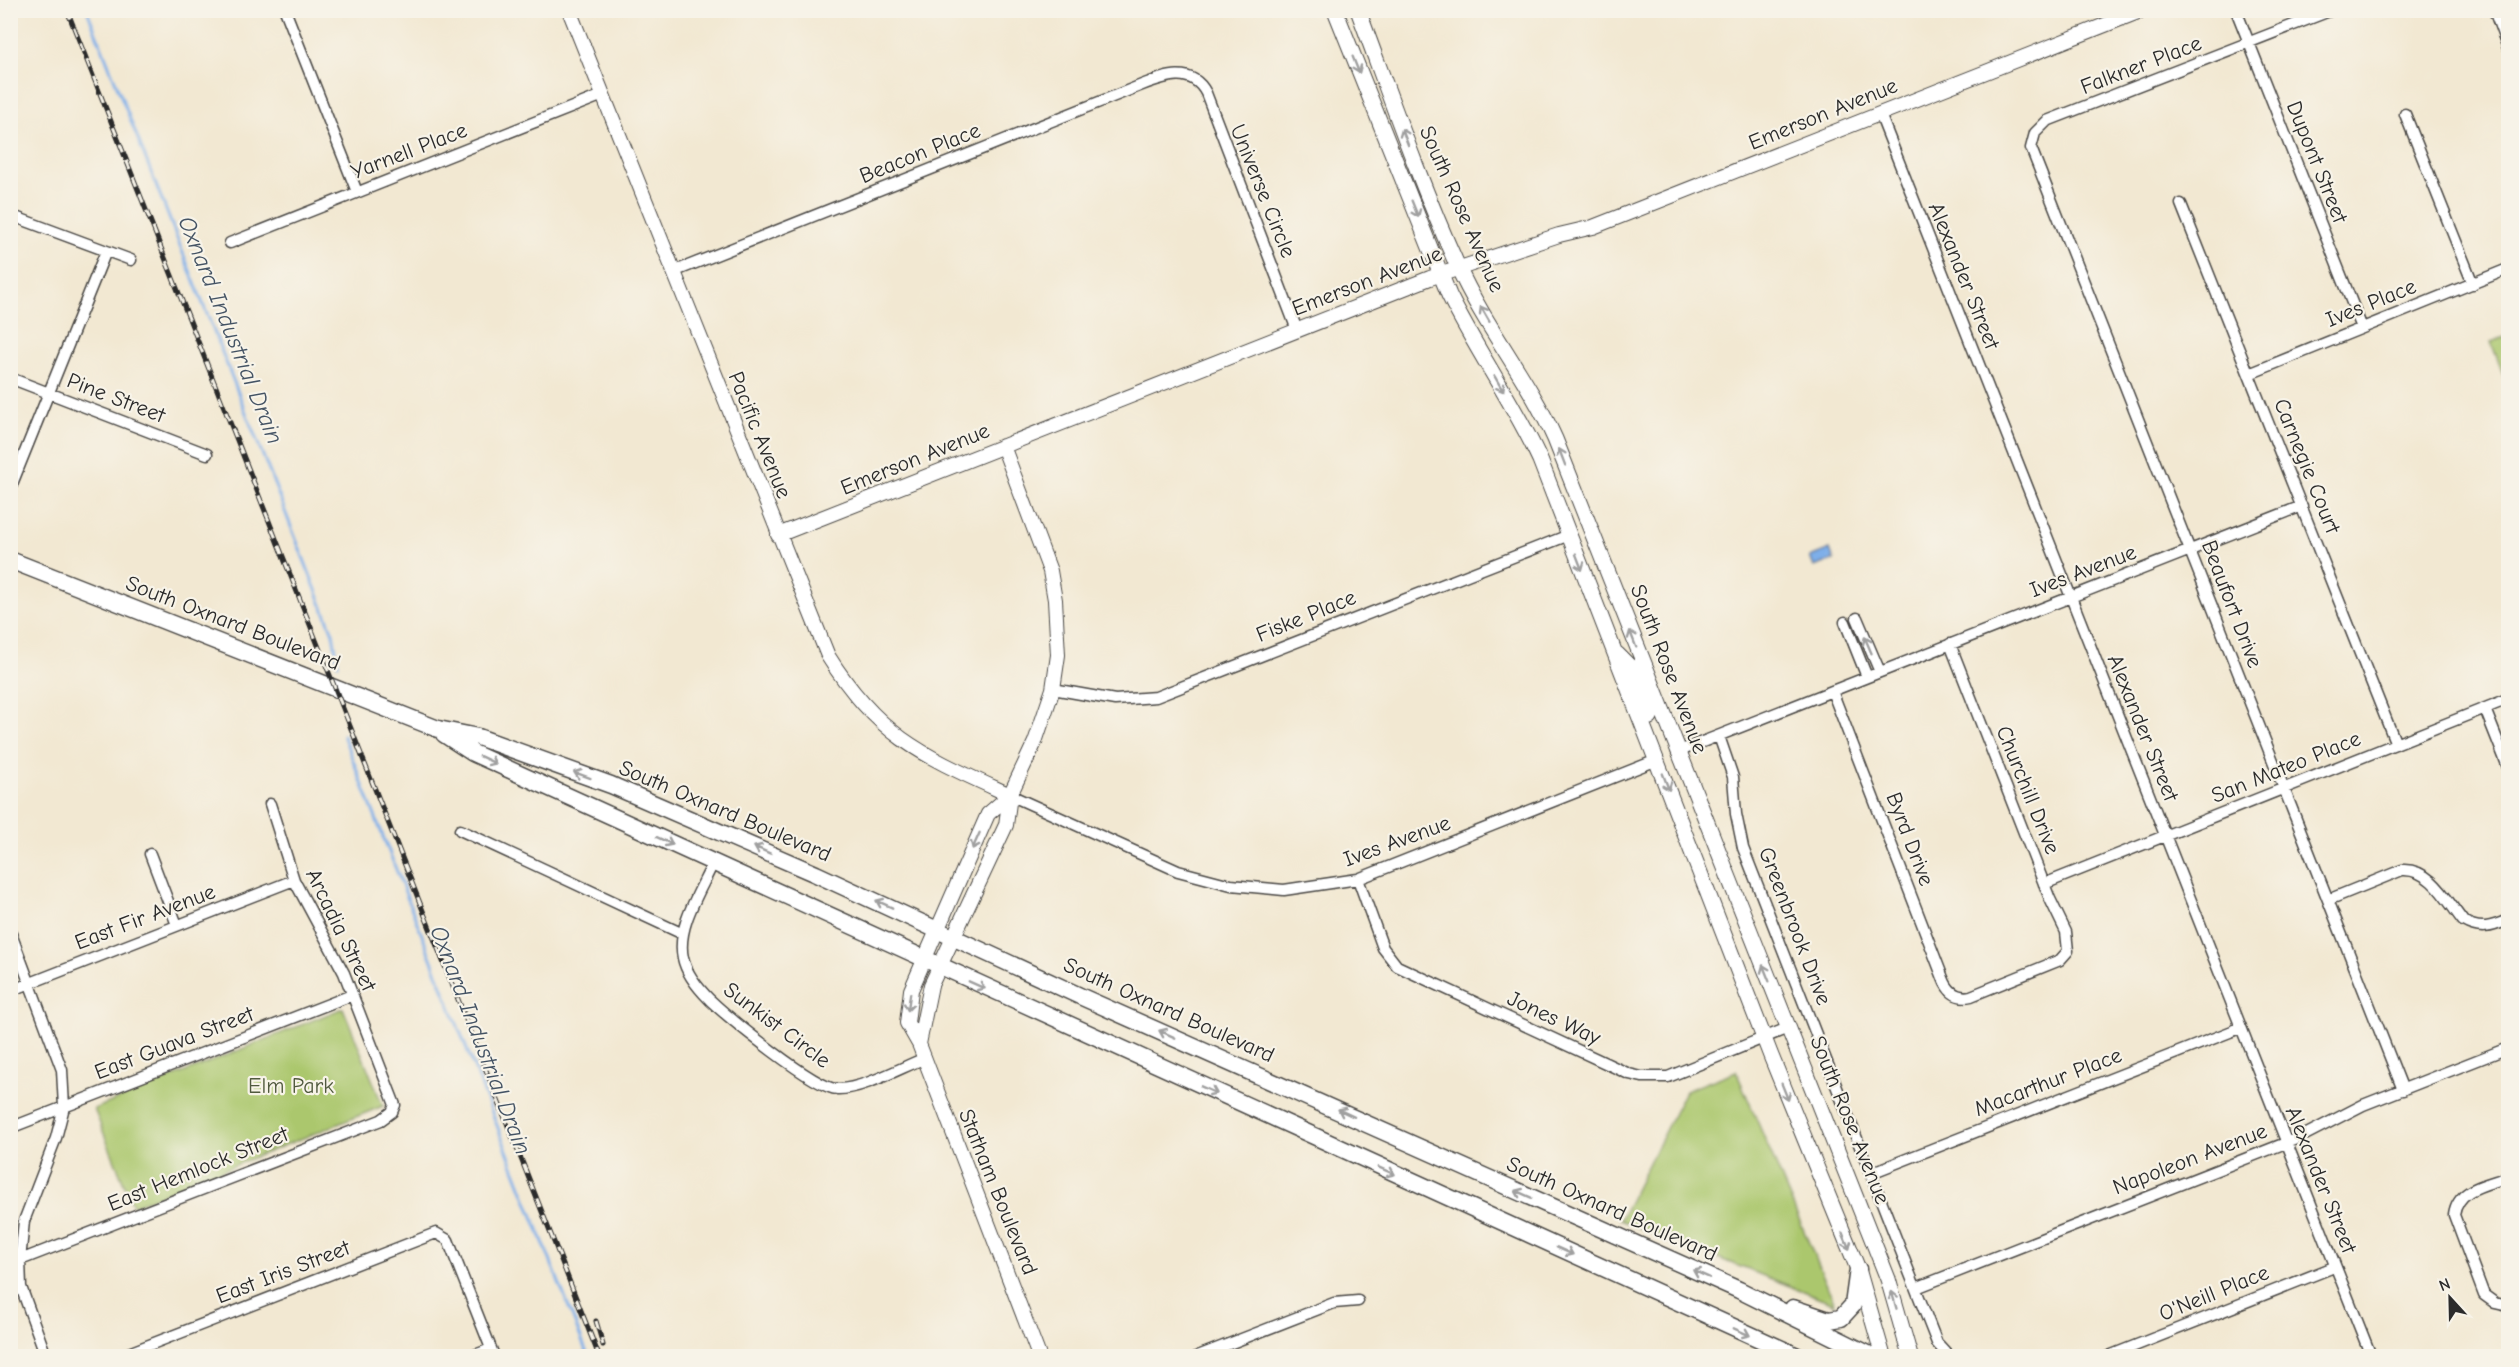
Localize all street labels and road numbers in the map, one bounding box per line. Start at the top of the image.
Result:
street label: Falkner Place [2077,30,2205,100]
street label: Emerson Avenue [1745,72,1901,156]
street label: Dupont Street [2281,97,2354,227]
street label: Yarnell Place [347,117,471,185]
street label: Beacon Place [856,117,984,189]
street label: Universe Circle [1224,121,1302,261]
street label: South Rose Avenue [1414,122,1510,296]
street label: Alexander Street [1923,199,2006,354]
street label: Emerson Avenue [1288,240,1446,322]
street label: Ives Place [2322,273,2420,333]
street label: Pine Street [63,367,169,429]
street label: Pacific Avenue [723,368,797,502]
street label: Carnegie Court [2268,395,2346,538]
street label: Emerson Avenue [837,417,993,501]
street label: Beaufort Drive [2196,537,2268,671]
street label: Ives Avenue [2026,539,2140,603]
street label: South Oxnard Boulevard [122,570,344,676]
street label: South Rose Avenue [1625,581,1713,757]
street label: Fiske Place [1252,584,1360,648]
street label: Alexander Street [2102,651,2185,806]
street label: Churchill Drive [1990,722,2066,858]
street label: San Mateo Place [2208,725,2364,809]
street label: South Oxnard Boulevard [615,755,835,867]
street label: Byrd Drive [1880,789,1940,889]
street label: Ives Avenue [1340,810,1454,872]
street label: Greenbrook Drive [1753,843,1837,1009]
street label: Arcadia Street [300,864,382,996]
street label: East Fir Avenue [71,878,219,956]
street label: South Oxnard Boulevard [1060,952,1278,1068]
street label: Sunkist Circle [718,976,836,1074]
street label: Jones Way [1503,985,1605,1051]
street label: East Guava Street [91,1000,258,1085]
street label: South Rose Avenue [1804,1032,1896,1208]
street label: Macarthur Place [1971,1042,2125,1122]
street label: Alexander Street [2280,1103,2363,1258]
street label: Statham Boulevard [953,1105,1043,1279]
street label: Napoleon Avenue [2109,1118,2271,1200]
street label: East Hemlock Street [104,1121,293,1217]
street label: South Oxnard Boulevard [1503,1151,1721,1267]
street label: East Iris Street [212,1234,354,1309]
street label: O'Neill Place [2155,1259,2273,1327]

